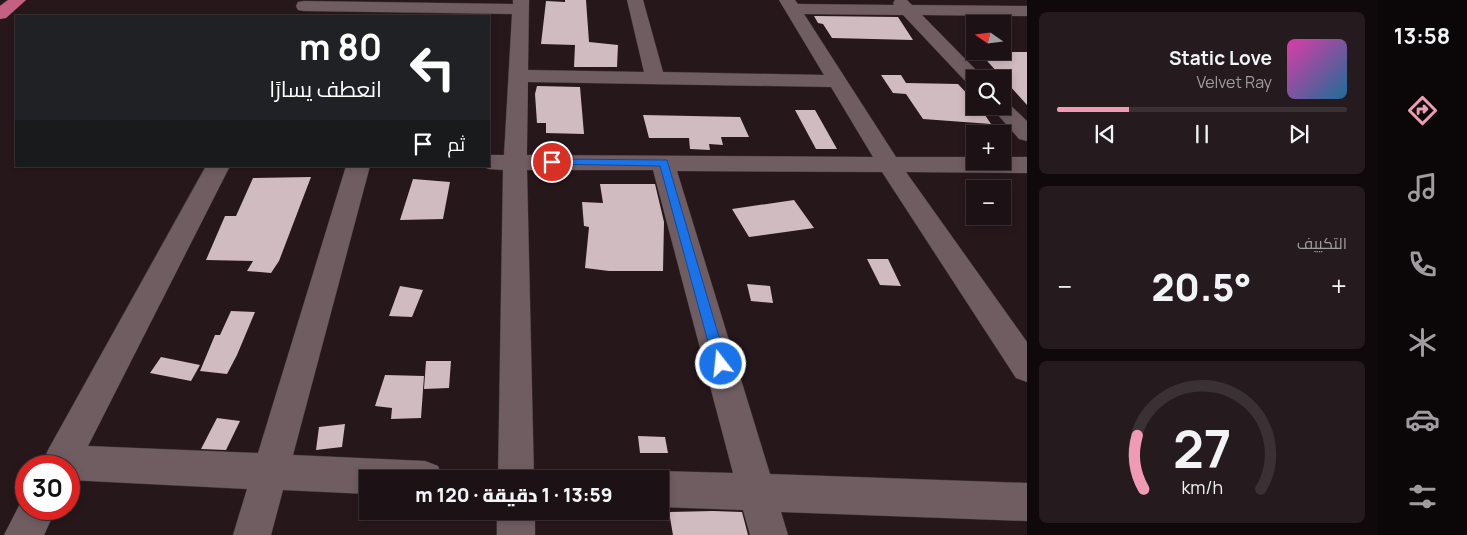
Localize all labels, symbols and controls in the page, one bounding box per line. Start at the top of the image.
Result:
north arrow [966,15,1011,60]
map controls [966,15,1011,225]
text: 13:58 [1394,21,1450,51]
text: 80 m [299,23,382,71]
icon: left [400,35,465,100]
text: Static Love [1169,45,1272,71]
button: search [966,70,1011,115]
text: Velvet Ray [1197,71,1272,93]
text: انعطف يسارًا [269,74,382,104]
icon: directions [1405,93,1440,128]
icon: previous [1091,120,1119,148]
icon: pause [1188,120,1216,148]
icon: next [1285,120,1313,148]
button: + [966,125,1011,170]
icon: arrive [409,130,437,158]
text: ثم [447,131,465,157]
pin [531,141,573,183]
icon: arrive [538,148,566,176]
icon: music [1405,170,1440,205]
button: − [966,180,1011,225]
text: التكييف [1297,232,1347,254]
icon: phone [1405,247,1440,282]
text: 20.5° [1151,260,1252,312]
text: − [1057,267,1072,305]
text: + [1331,267,1347,305]
icon: climate [1405,325,1440,360]
position arrow [694,337,746,389]
icon: car [1405,402,1440,437]
text: 27 [1173,413,1231,484]
speed limit sign: 30 [15,455,80,520]
text: km/h [1181,475,1223,499]
icon: filters [1405,479,1440,514]
text: 13:59 · 1 دقيقة · 120 m [415,482,613,508]

